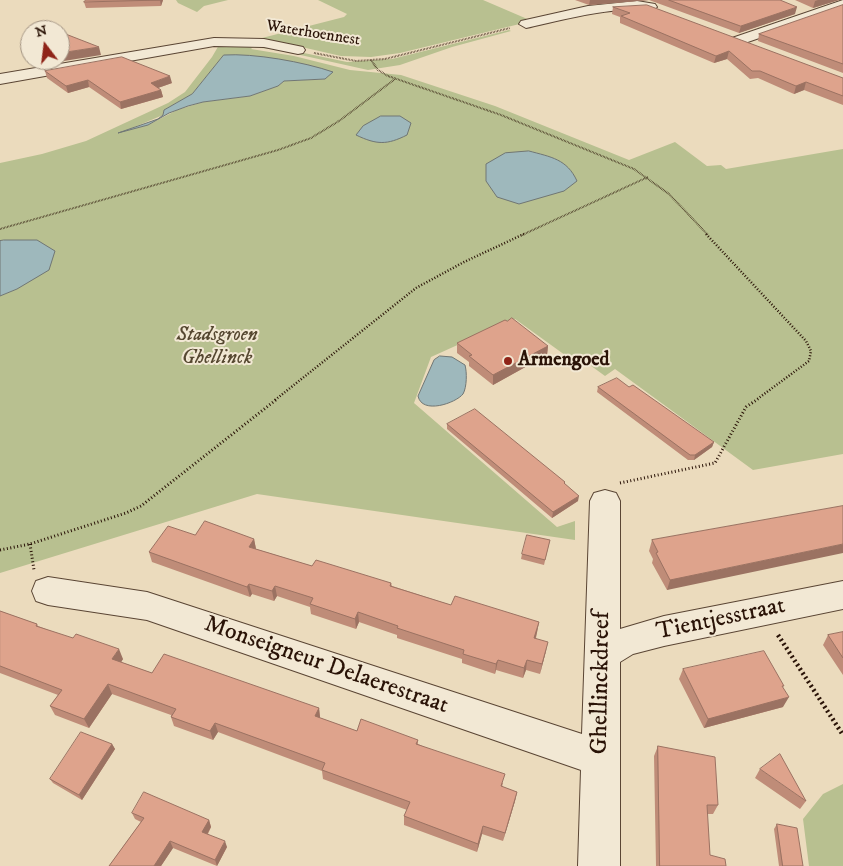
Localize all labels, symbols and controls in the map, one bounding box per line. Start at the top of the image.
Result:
street label: Waterhoennest [265,17,361,51]
north arrow [20,20,70,70]
text: N [33,21,49,42]
park label: Stadsgroen Ghellinck [176,324,258,371]
place label: Armengoed [518,349,610,373]
marker: Armengoed [502,355,514,367]
street label: Tientjesstraat [654,592,788,648]
street label: Monseigneur Delaerestraat [200,611,452,721]
street label: Ghellinckdreef [586,611,618,755]

